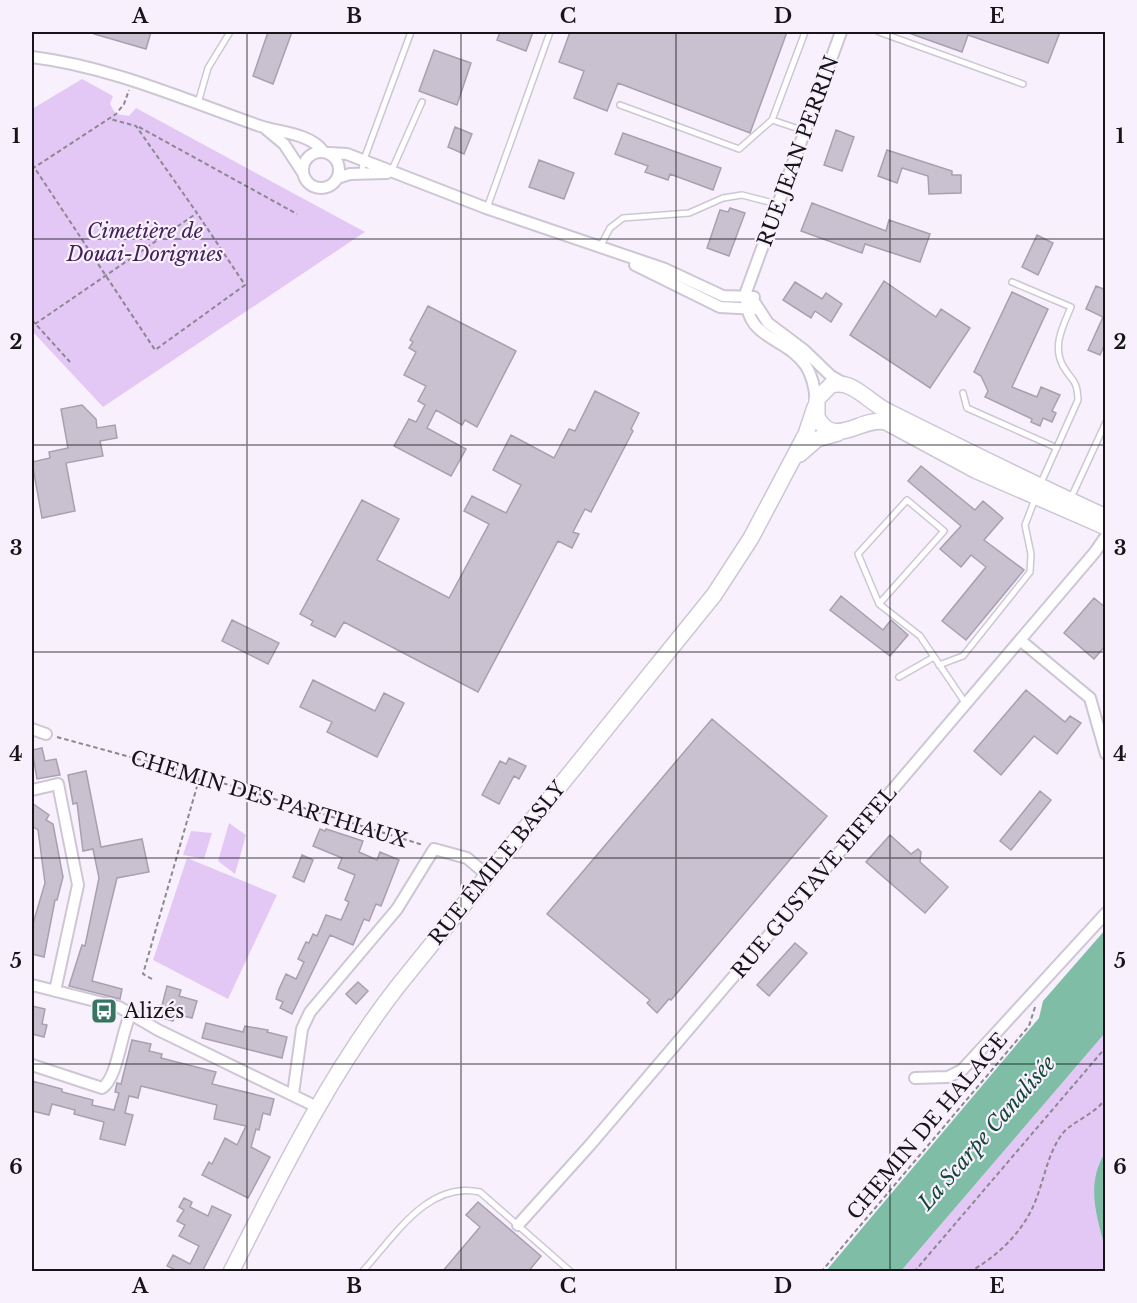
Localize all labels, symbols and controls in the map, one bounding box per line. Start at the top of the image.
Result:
text: A [131,4,149,28]
text: B [346,4,362,28]
text: C [560,4,576,28]
text: D [774,4,792,28]
text: E [989,4,1005,28]
street label: RUE JEAN PERRIN [752,53,844,249]
text: 1 [12,124,21,148]
text: 1 [1116,124,1125,148]
park label: Cimetière de Douai-Dorignies [66,219,224,266]
text: 2 [9,330,23,354]
text: 2 [1113,330,1127,354]
text: 3 [10,536,22,560]
text: 3 [1114,536,1126,560]
text: 4 [9,742,23,766]
text: 4 [1113,742,1127,766]
street label: CHEMIN DES PARTHIAUX [128,745,411,853]
street label: RUE ÉMILE BASLY [423,776,571,950]
street label: RUE GUSTAVE EIFFEL [727,781,902,983]
text: 5 [10,949,22,973]
text: 5 [1114,949,1126,973]
bus stop icon: Alizés [89,996,119,1026]
place label: Alizés [123,999,184,1023]
street label: CHEMIN DE HALAGE [842,1028,1012,1224]
water label: La Scarpe Canalisée [912,1050,1061,1216]
text: 6 [9,1155,23,1179]
text: 6 [1113,1155,1127,1179]
text: A [131,1274,149,1298]
text: B [346,1274,362,1298]
text: C [560,1274,576,1298]
text: D [774,1274,792,1298]
text: E [989,1274,1005,1298]

